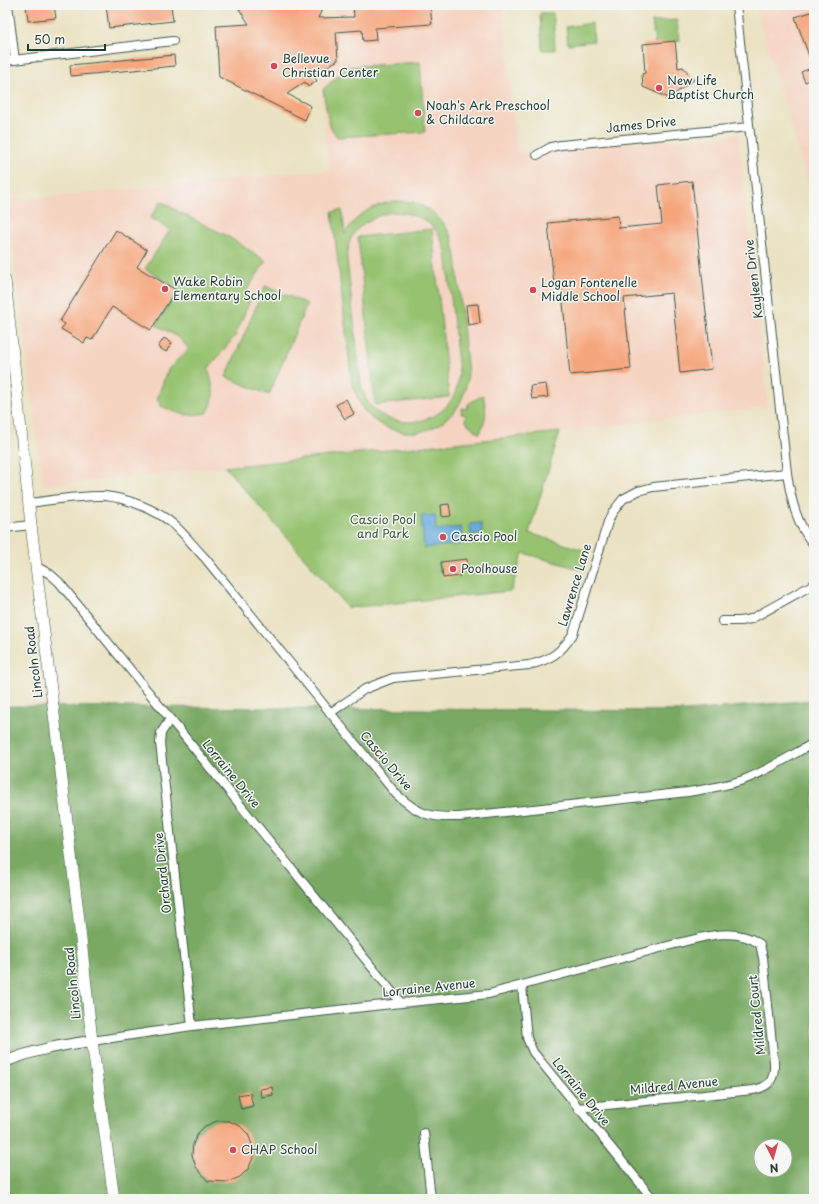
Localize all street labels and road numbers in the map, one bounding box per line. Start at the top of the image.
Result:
street label: James Drive [605,111,677,137]
street label: Kayleen Drive [739,238,767,320]
street label: Lawrence Lane [553,541,595,628]
street label: Lincoln Road [20,625,46,699]
street label: Cascio Drive [356,727,417,794]
street label: Lorraine Drive [199,735,265,811]
street label: Orchard Drive [149,832,175,915]
street label: Lincoln Road [59,946,85,1020]
street label: Lorraine Avenue [382,973,477,1001]
street label: Mildred Court [743,974,769,1056]
street label: Lorraine Drive [549,1053,615,1129]
street label: Mildred Avenue [629,1071,719,1099]

